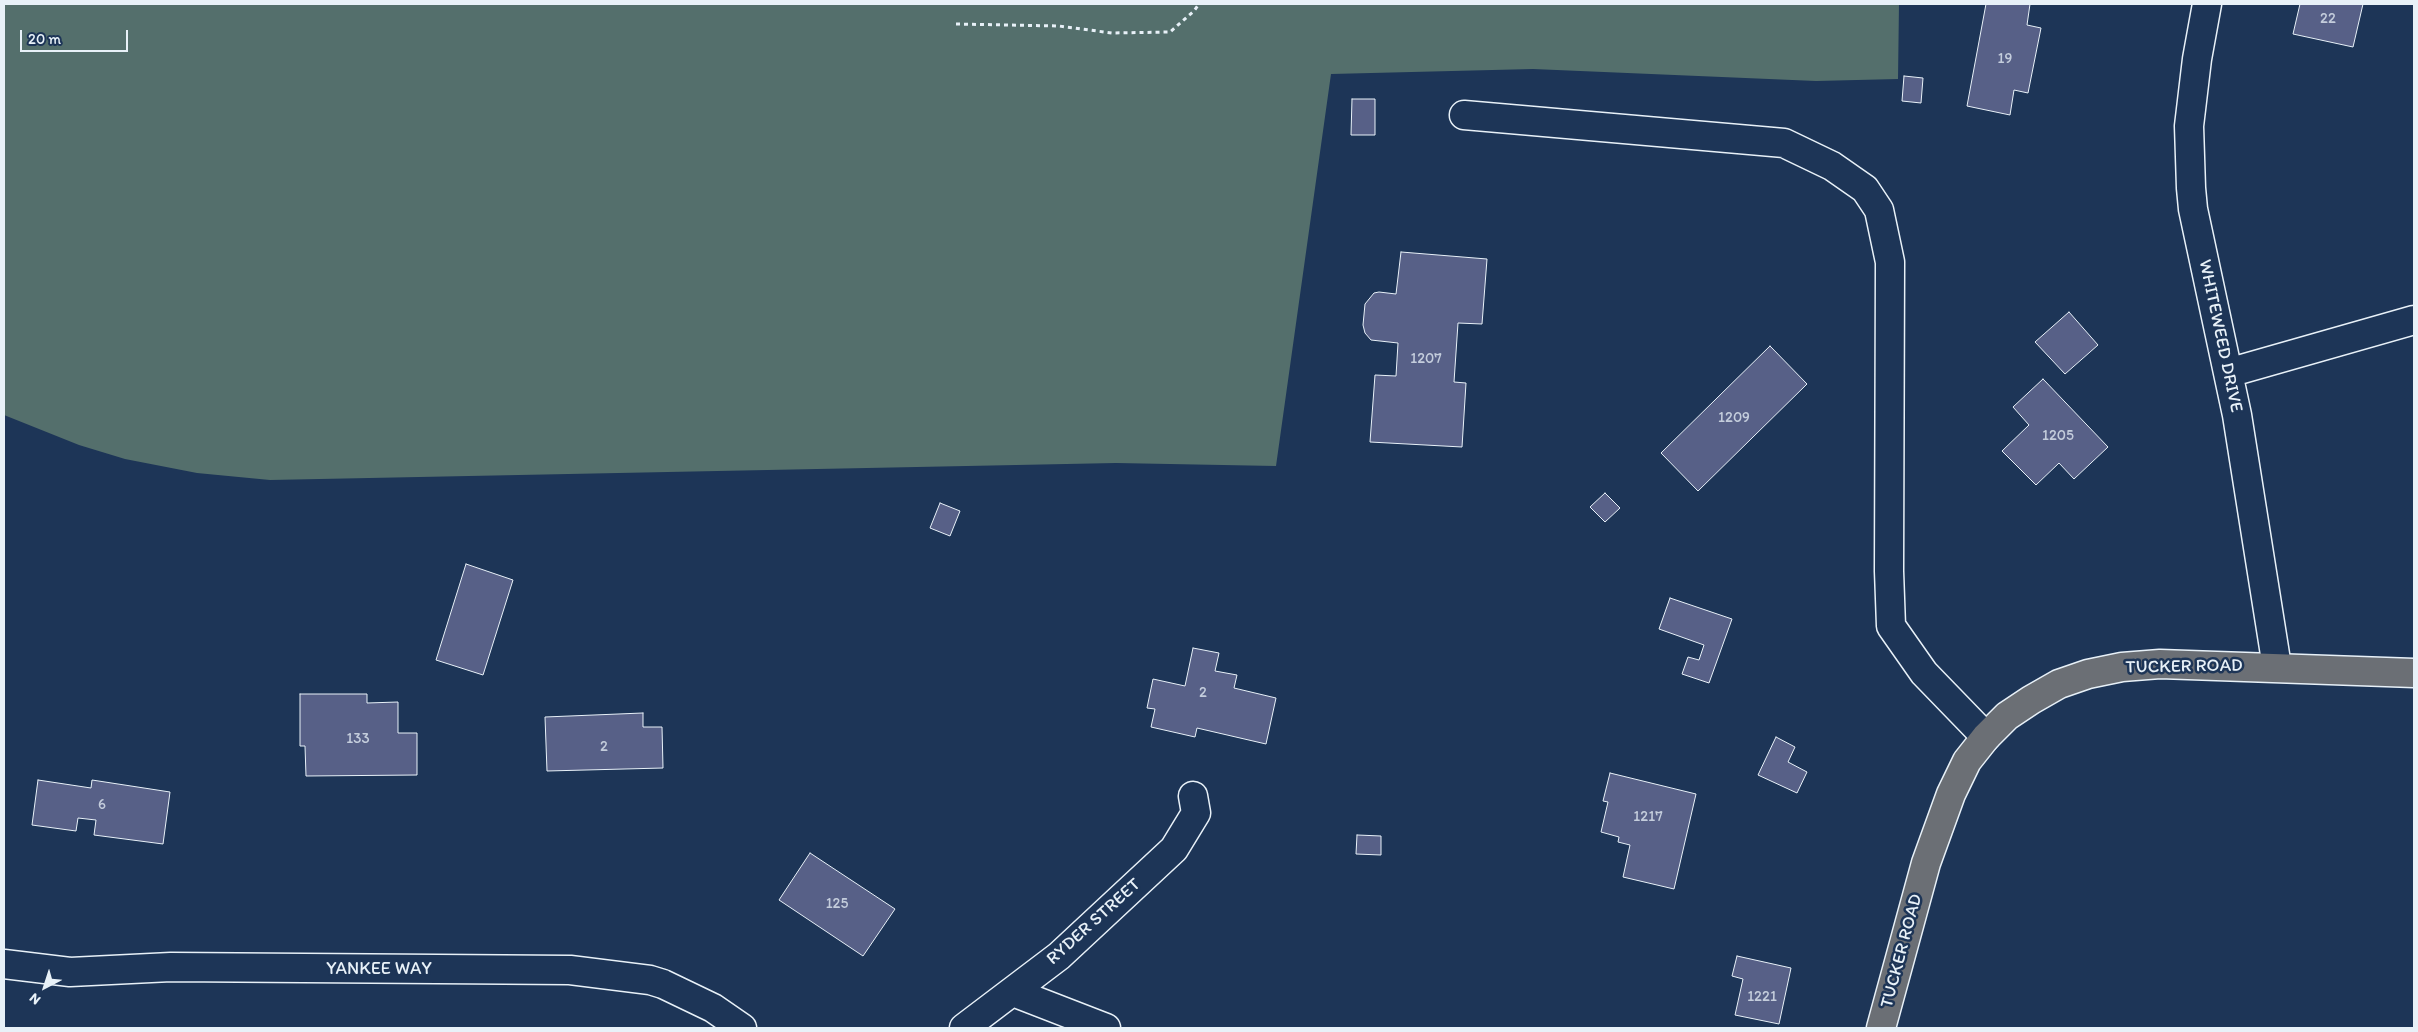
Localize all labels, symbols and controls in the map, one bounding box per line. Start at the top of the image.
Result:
house number: 22 [2320,10,2336,28]
scale bar [22,20,130,52]
text: 20 m [28,30,61,48]
house number: 19 [1998,50,2012,68]
street label: WHITEWEED DRIVE [2193,257,2247,415]
house number: 1207 [1410,350,1442,368]
house number: 1209 [1718,409,1750,427]
house number: 1205 [2042,427,2074,445]
street label: TUCKER ROAD [2125,655,2243,679]
house number: 2 [1199,684,1207,702]
house number: 133 [346,730,370,748]
house number: 2 [600,738,608,756]
house number: 6 [98,796,106,814]
house number: 1217 [1633,808,1663,826]
street label: RYDER STREET [1042,874,1146,970]
street label: TUCKER ROAD [1876,892,1928,1010]
house number: 125 [826,895,848,913]
street label: YANKEE WAY [326,958,432,980]
north arrow [20,962,70,1012]
house number: 1221 [1747,988,1777,1006]
text: N [26,989,44,1008]

